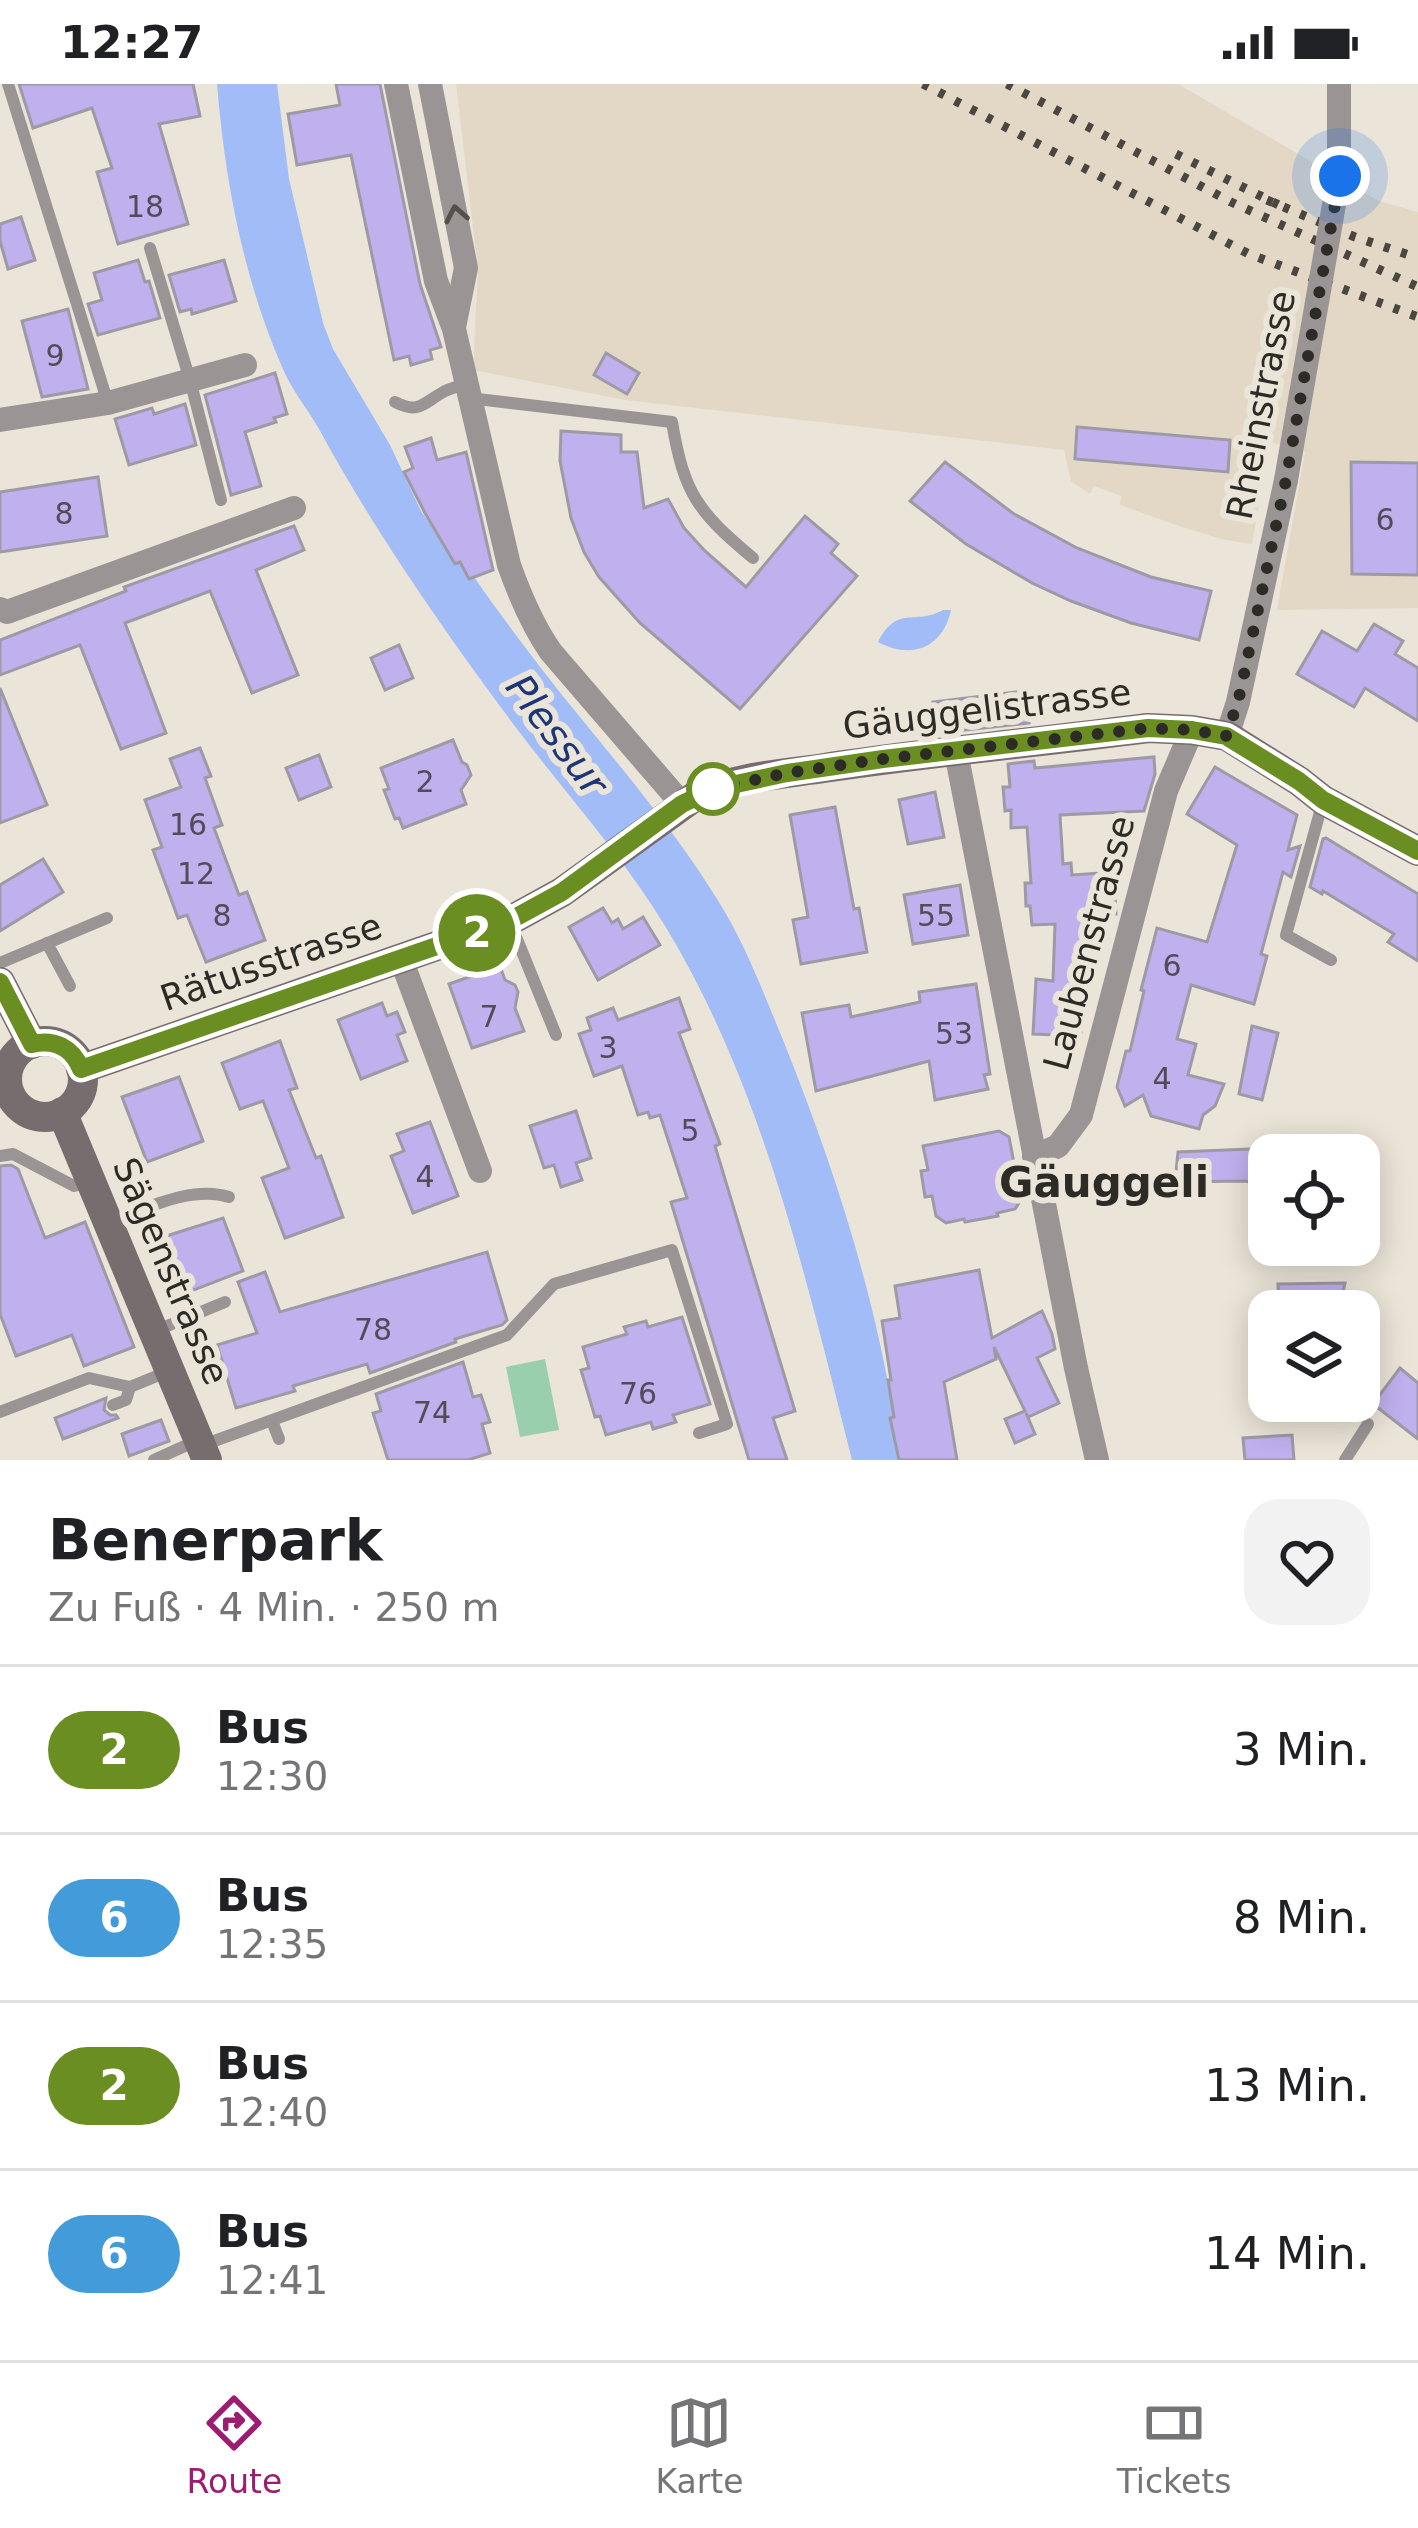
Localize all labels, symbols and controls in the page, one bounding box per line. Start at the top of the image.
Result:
text: 12:27 [60,16,203,69]
your location [1310,146,1370,206]
house number: 18 [126,189,164,224]
one-way arrow [444,205,470,225]
street label: Rheinstrasse [1219,287,1303,523]
house number: 9 [45,338,65,373]
house number: 8 [54,496,74,531]
house number: 6 [1375,502,1395,537]
water label: Plessur [497,666,619,807]
street label: Gäuggelistrasse [841,671,1133,747]
house number: 2 [415,764,435,799]
unlabelled marker [688,764,738,814]
house number: 16 [169,807,207,842]
street label: Laubenstrasse [1035,811,1143,1075]
house number: 12 [177,856,215,891]
line badge: 2 [438,894,516,972]
house number: 8 [212,898,232,933]
house number: 55 [917,898,955,933]
street label: Rätusstrasse [155,905,387,1019]
text: 2 [462,908,492,957]
house number: 6 [1162,948,1182,983]
house number: 7 [479,999,499,1034]
house number: 53 [935,1016,973,1051]
house number: 3 [598,1030,618,1065]
house number: 4 [1152,1061,1172,1096]
house number: 5 [680,1113,700,1148]
map controls [1248,1134,1380,1422]
button: locate [1248,1134,1380,1266]
street label: Sägenstrasse [105,1152,237,1390]
district label: Gäuggeli [999,1158,1209,1207]
house number: 4 [415,1159,435,1194]
button: layers [1248,1290,1380,1422]
house number: 78 [354,1312,392,1347]
house number: 76 [619,1376,657,1411]
house number: 74 [413,1395,451,1430]
button: heart [1244,1499,1370,1625]
text: Benerpark [48,1507,383,1573]
text: Zu Fuß · 4 Min. · 250 m [48,1585,499,1630]
text: Bus [216,1701,309,1754]
text: 3 Min. [1233,1723,1370,1776]
text: 2 [99,1725,129,1774]
text: 12:30 [216,1754,328,1799]
text: Bus [216,1869,309,1922]
text: 8 Min. [1233,1891,1370,1944]
text: 6 [99,1893,129,1942]
text: 12:35 [216,1922,328,1967]
text: Bus [216,2037,309,2090]
text: 13 Min. [1204,2059,1370,2112]
text: 2 [99,2061,129,2110]
text: 12:40 [216,2090,328,2135]
text: Bus [216,2205,309,2258]
text: 14 Min. [1204,2227,1370,2280]
text: 6 [99,2229,129,2278]
text: 12:41 [216,2258,328,2303]
tab: Route [187,2390,282,2501]
tab: Karte [655,2390,744,2501]
tab: Tickets [1117,2390,1231,2501]

